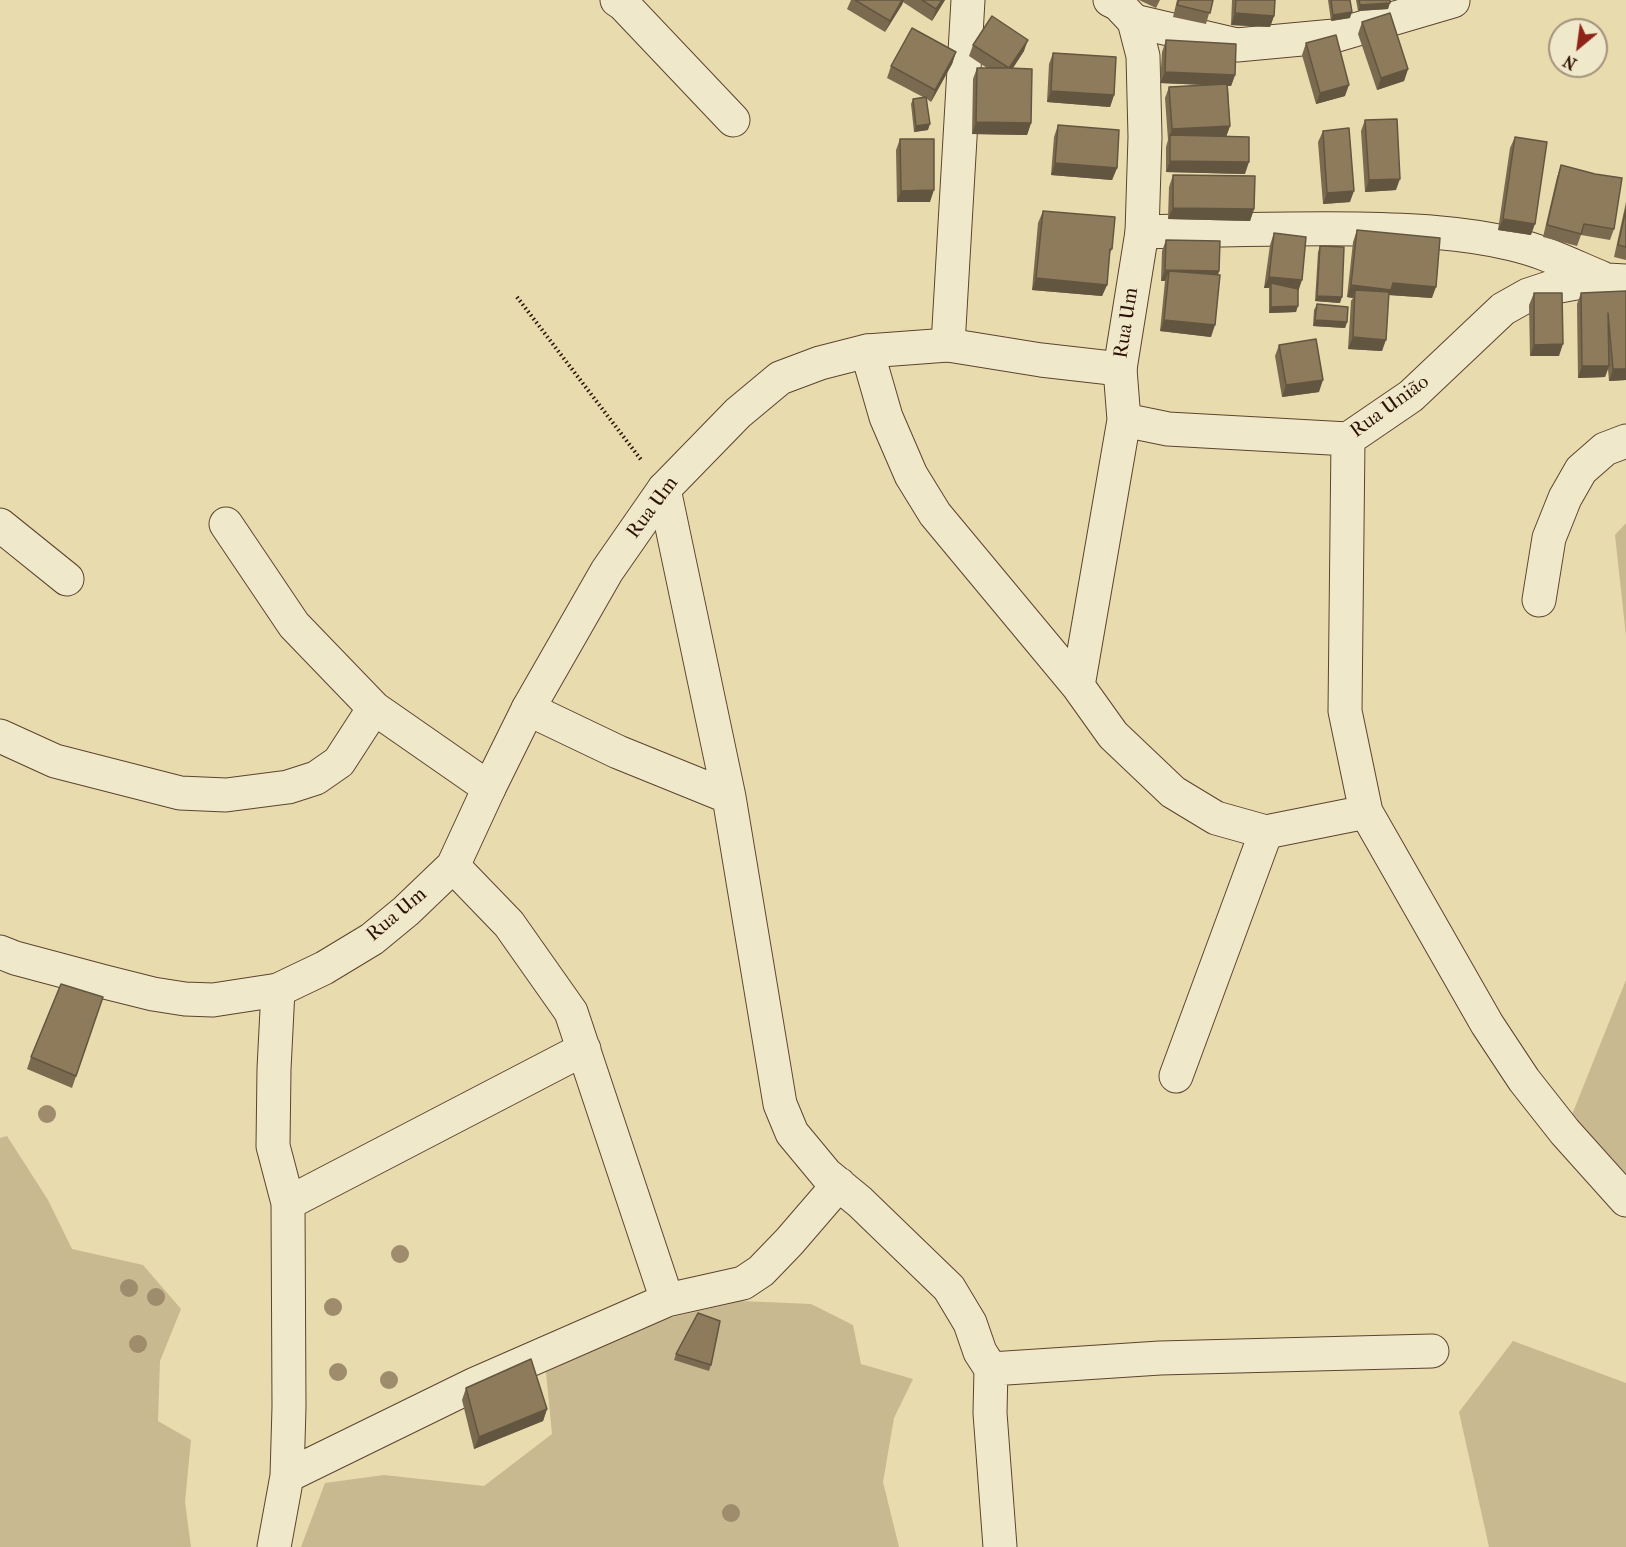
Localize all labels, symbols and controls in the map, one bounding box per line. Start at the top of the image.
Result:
north arrow [1548,18,1608,78]
text: N [1560,51,1580,74]
street label: Rua Um [1110,286,1144,360]
street label: Rua União [1346,370,1434,444]
street label: Rua Um [622,472,684,544]
street label: Rua Um [362,883,432,947]

